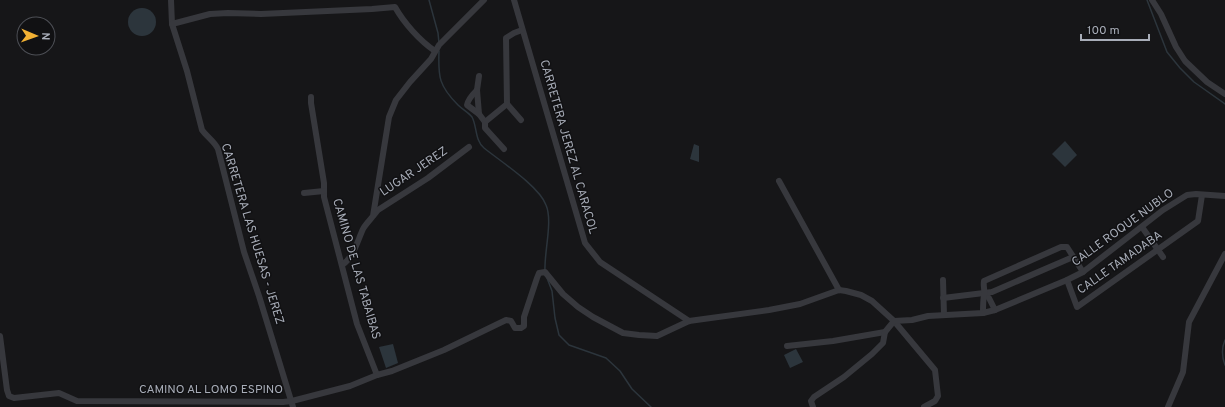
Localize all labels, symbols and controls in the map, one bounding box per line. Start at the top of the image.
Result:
north arrow [16,16,56,56]
scale bar [1081,16,1149,42]
text: 100 m [1087,23,1120,39]
text: N [38,32,52,41]
street label: CARRETERA JEREZ AL CARACOL [535,58,601,236]
street label: CARRETERA LAS HUESAS - JEREZ [217,142,287,326]
street label: LUGAR JEREZ [377,143,451,201]
street label: CALLE ROQUE NUBLO [1069,185,1177,271]
street label: CAMINO DE LAS TABAIBAS [328,197,384,341]
street label: CALLE TAMADABA [1074,228,1166,298]
street label: CAMINO AL LOMO ESPINO [139,382,283,398]

